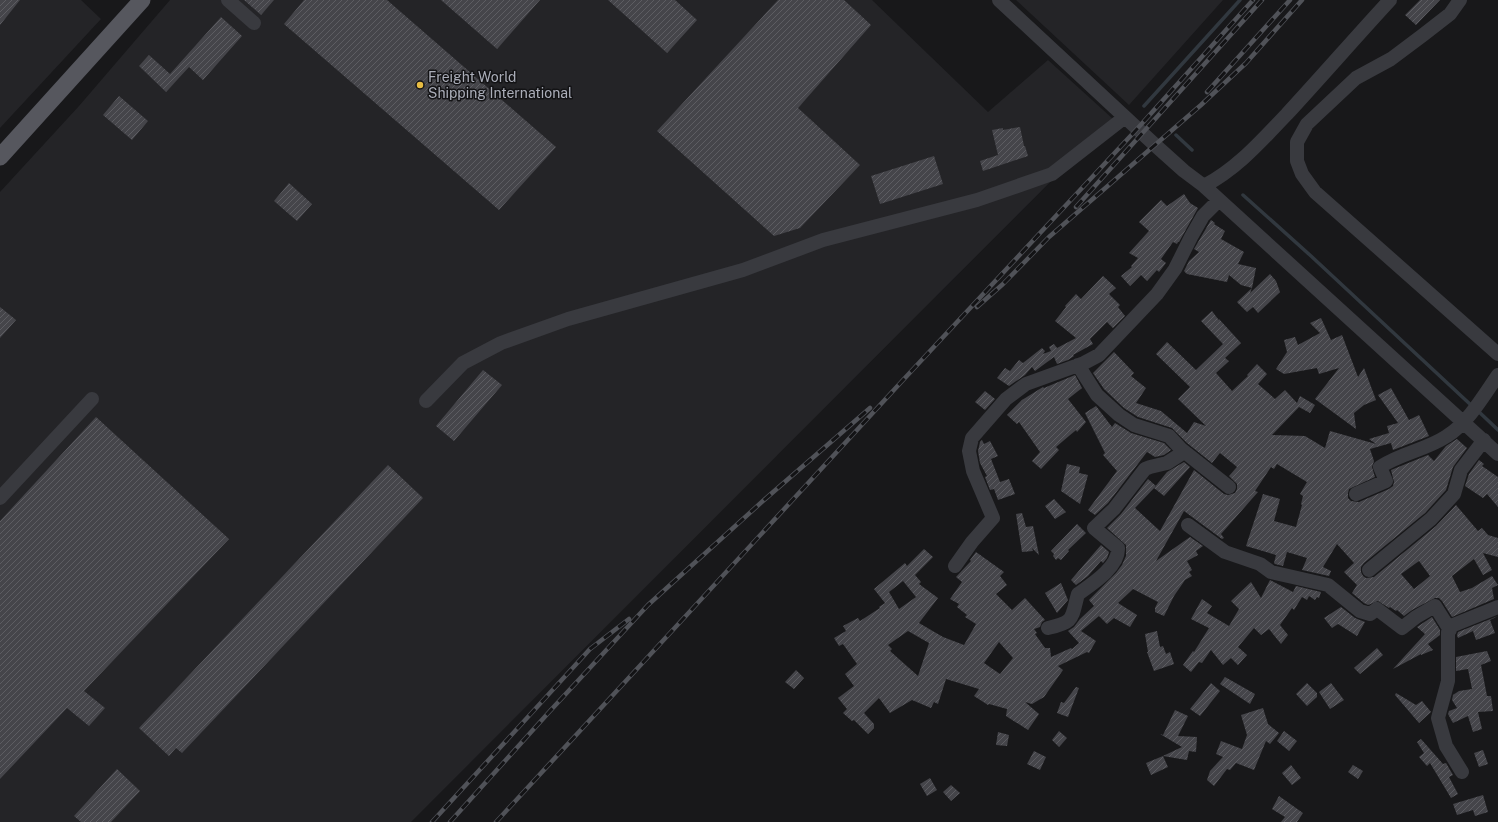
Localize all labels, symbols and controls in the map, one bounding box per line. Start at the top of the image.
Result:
place label: Freight World Shipping International [428,69,572,101]
marker: Freight World Shipping International [415,80,425,90]

